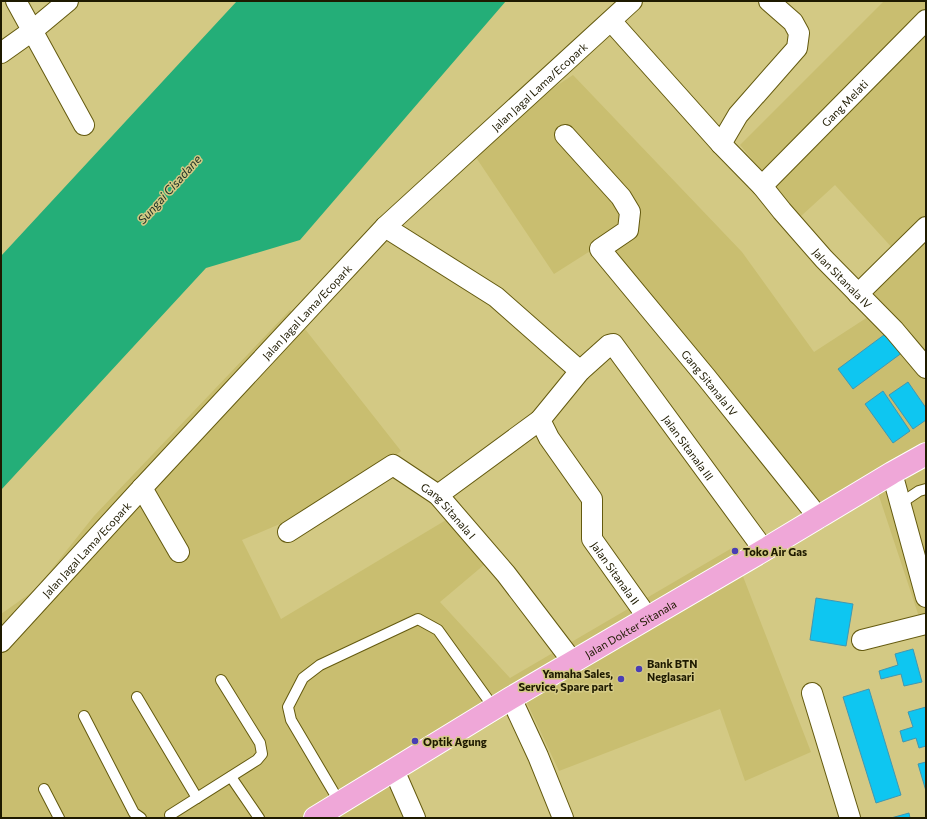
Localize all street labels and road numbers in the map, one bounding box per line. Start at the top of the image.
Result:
street label: Jalan Jagal Lama/Ecopark [488,39,589,134]
street label: Gang Melati [818,77,870,129]
street label: Jalan Sitanala IV [810,245,875,311]
street label: Jalan Jagal Lama/Ecopark [259,261,354,362]
street label: Gang Sitanala IV [679,347,741,418]
street label: Jalan Sitanala III [660,412,717,482]
street label: Gang Sitanala I [419,479,479,541]
street label: Jalan Jagal Lama/Ecopark [39,499,133,600]
street label: Jalan Sitanala II [588,539,643,607]
street label: Jalan Dokter Sitanala [582,596,678,661]

